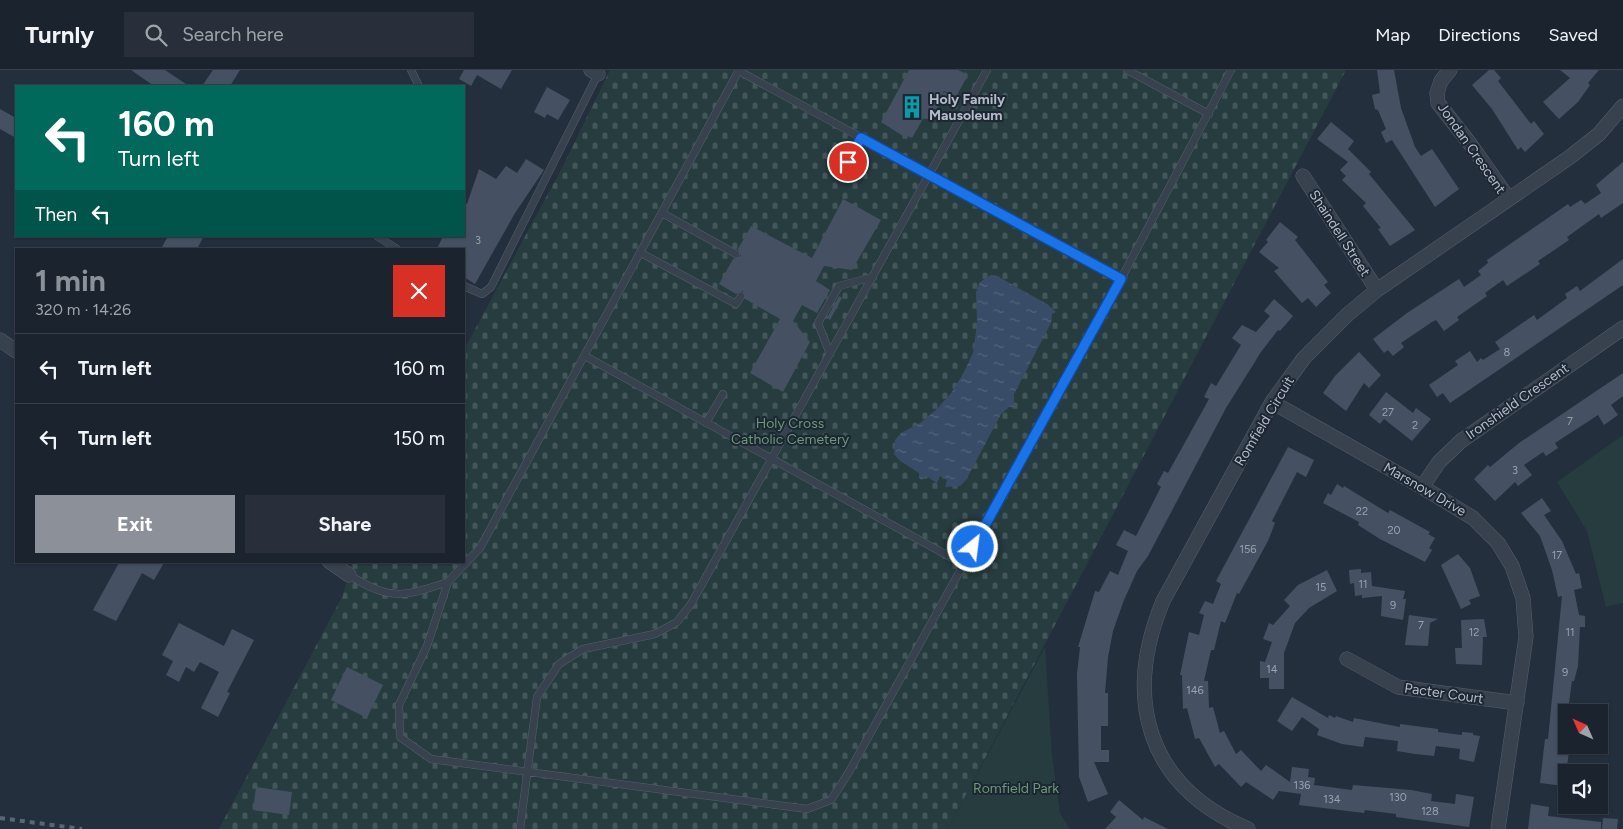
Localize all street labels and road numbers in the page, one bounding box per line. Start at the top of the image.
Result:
street label: Jondan Crescent [1434,100,1509,197]
street label: Shaindell Street [1305,187,1374,280]
street label: Ironshield Crescent [1463,360,1572,443]
street label: Romfield Circuit [1231,373,1298,469]
street label: Marsnow Drive [1380,459,1469,520]
street label: Pacter Court [1403,680,1485,707]

